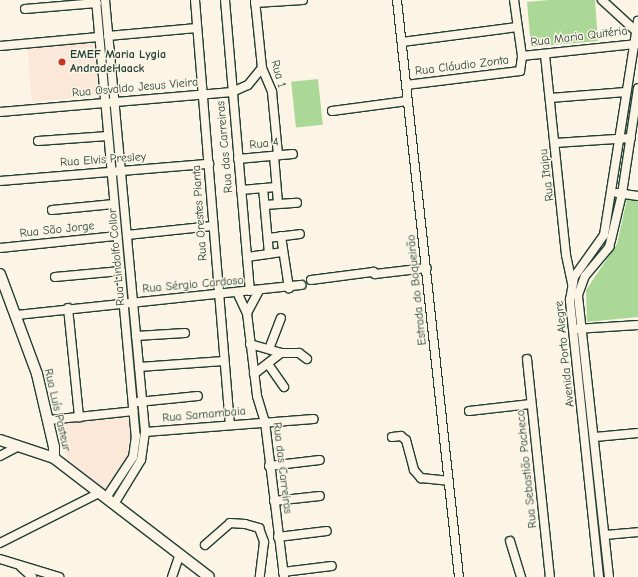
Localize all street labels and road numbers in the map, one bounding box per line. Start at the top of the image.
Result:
street label: Rua Maria Quitéria [530,24,628,50]
street label: Rua Cláudio Zonta [414,53,510,79]
street label: Rua 1 [267,58,289,90]
street label: Rua Osvaldo Jesus Vieira [71,75,199,101]
street label: Rua das Carreiras [214,100,236,194]
street label: Rua 4 [249,135,279,153]
street label: Rua Itaipu [537,148,557,202]
street label: Rua Elvis Presley [59,150,147,170]
street label: Rua Orestes Pianta [189,164,211,262]
street label: Rua Lindolfo Collor [106,208,128,306]
street label: Rua São Jorge [19,219,95,241]
street label: Estrada do Boqueirão [404,234,430,346]
street label: Rua Sérgio Cardoso [142,273,244,297]
street label: Avenida Porto Alegre [552,300,578,408]
street label: Rua Luís Pasteur [40,367,74,453]
street label: Rua Samambaia [162,404,246,426]
street label: Rua Sebastião Pacheco [514,409,540,529]
street label: Rua das Carreiras [269,421,295,515]

